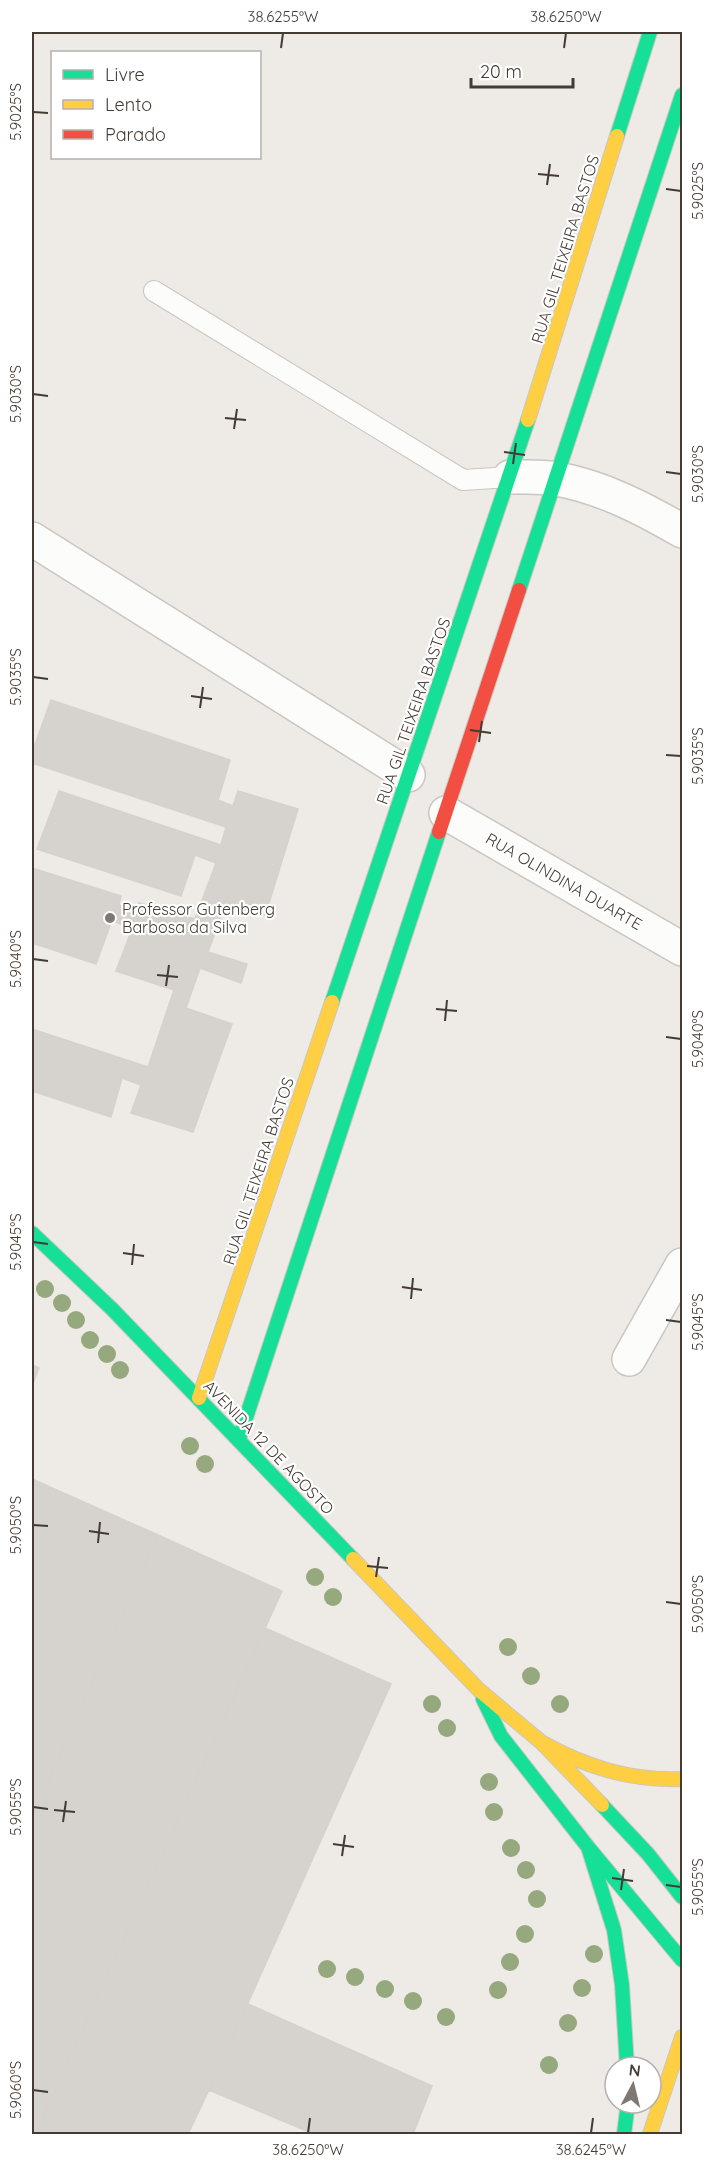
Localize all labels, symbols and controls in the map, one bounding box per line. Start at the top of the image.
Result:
text: 38.6255°W [248,7,319,26]
text: 38.6250°W [530,7,602,26]
legend [51,51,261,159]
scale bar [471,51,573,89]
text: 20 m [480,60,522,83]
text: Livre [105,63,145,86]
text: 5.9025°S [6,83,25,141]
text: Lento [105,93,152,116]
text: Parado [105,123,166,146]
street label: RUA GIL TEIXEIRA BASTOS [527,152,603,346]
text: 5.9025°S [688,162,707,220]
text: 5.9030°S [6,365,25,423]
text: 5.9030°S [688,445,707,503]
street label: RUA GIL TEIXEIRA BASTOS [372,615,454,807]
text: 5.9035°S [6,648,25,706]
text: 5.9035°S [688,727,707,785]
street label: RUA OLINDINA DUARTE [482,828,646,934]
place label: Professor Gutenberg Barbosa da Silva [122,899,275,937]
marker: Professor Gutenberg Barbosa da Silva [103,911,117,925]
text: 5.9040°S [6,930,25,988]
text: 5.9040°S [688,1010,707,1068]
street label: RUA GIL TEIXEIRA BASTOS [218,1075,298,1267]
text: 5.9045°S [6,1213,25,1271]
text: 5.9045°S [688,1293,707,1351]
street label: AVENIDA 12 DE AGOSTO [200,1376,338,1518]
text: 5.9050°S [6,1496,25,1554]
text: 5.9050°S [688,1575,707,1633]
text: 5.9055°S [6,1778,25,1836]
text: 5.9055°S [688,1858,707,1916]
north arrow [603,2055,663,2115]
text: N [628,2059,642,2081]
text: 5.9060°S [6,2061,25,2119]
text: 38.6250°W [272,2140,344,2159]
text: 38.6245°W [556,2140,627,2159]

